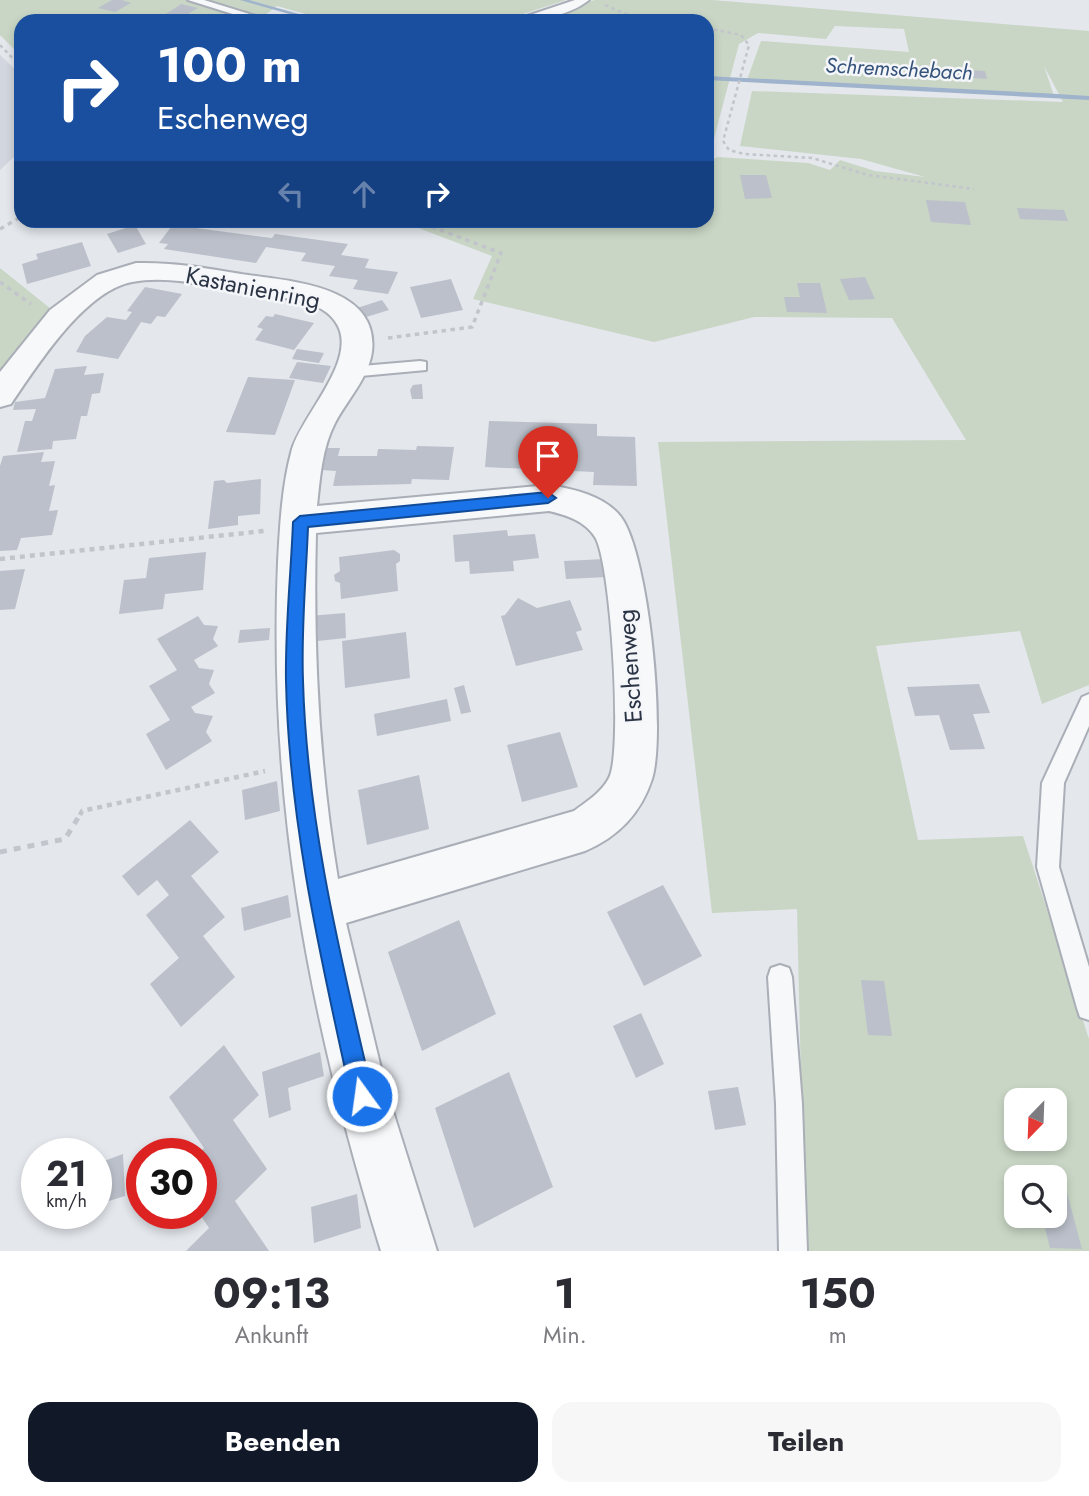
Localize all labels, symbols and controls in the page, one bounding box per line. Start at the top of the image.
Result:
text: 100 m [157,30,302,100]
icon: right [42,42,133,133]
water label: Schremschebach [825,50,973,88]
text: Eschenweg [157,95,309,141]
icon: left [272,175,310,213]
icon: ahead [345,175,383,213]
icon: right [418,175,456,213]
street label: Kastanienring [183,257,323,318]
pin [518,426,578,498]
icon: arrive [529,437,567,475]
street label: Eschenweg [608,608,651,724]
position arrow [325,1059,399,1133]
north arrow [1004,1088,1068,1152]
map controls [1004,1088,1067,1228]
speed limit sign: 30 [126,1138,217,1229]
text: 21 [46,1149,87,1199]
button: search [1004,1165,1067,1228]
text: km/h [46,1188,87,1214]
text: 09:13 [213,1263,330,1324]
text: 1 [554,1263,575,1324]
text: 150 [800,1263,876,1324]
text: Ankunft [235,1318,308,1352]
text: Min. [543,1318,587,1352]
text: m [829,1318,847,1352]
button: Beenden [28,1402,538,1482]
button: Teilen [552,1402,1061,1482]

